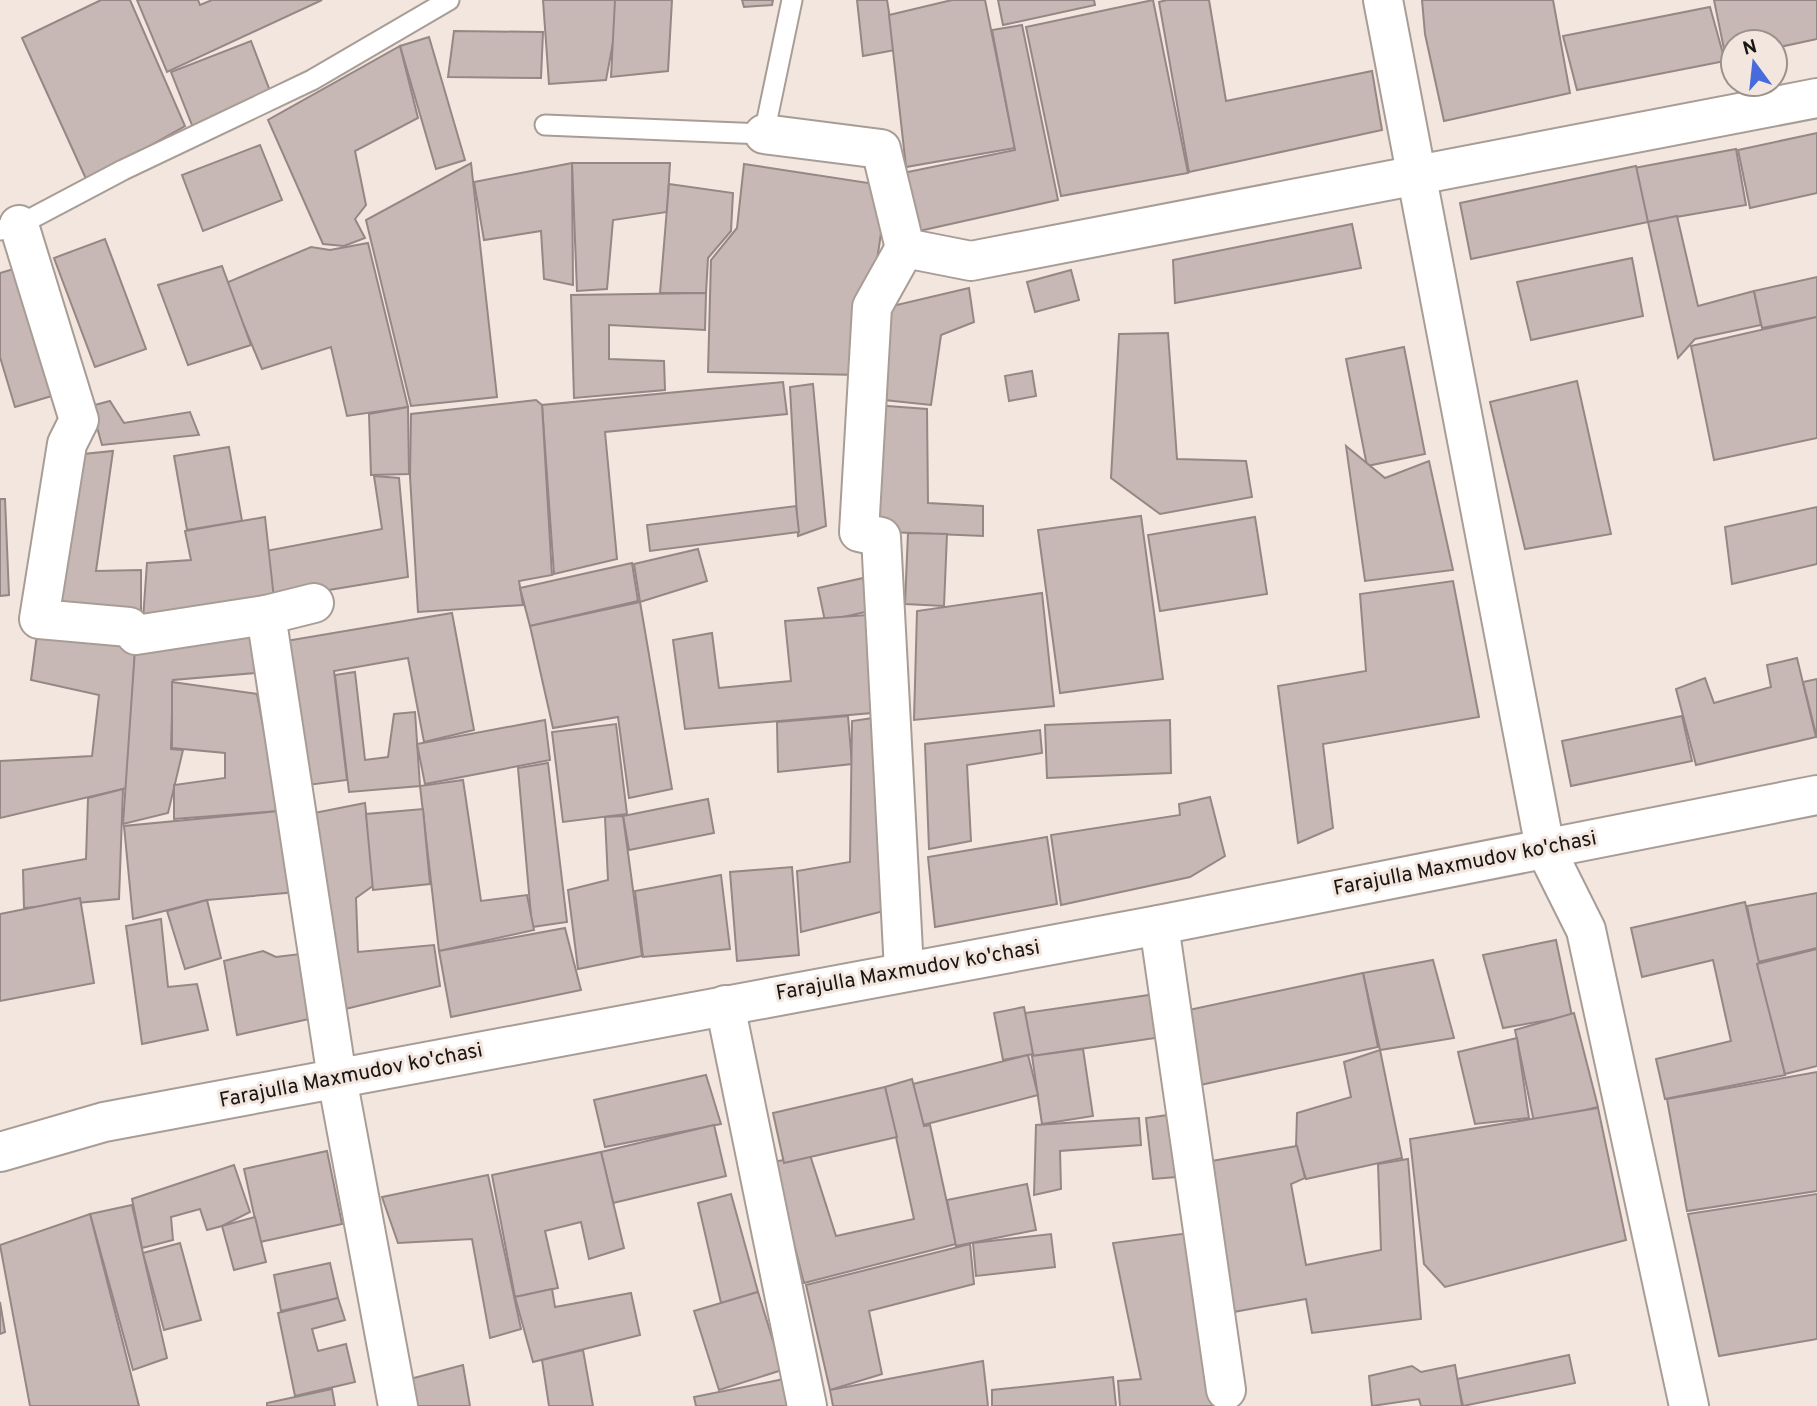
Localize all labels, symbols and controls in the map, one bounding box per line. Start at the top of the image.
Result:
north arrow [1719,28,1789,98]
text: N [1740,35,1760,62]
street label: Farajulla Maxmudov ko'chasi [1331,825,1599,903]
street label: Farajulla Maxmudov ko'chasi [774,934,1042,1008]
street label: Farajulla Maxmudov ko'chasi [217,1037,485,1115]

